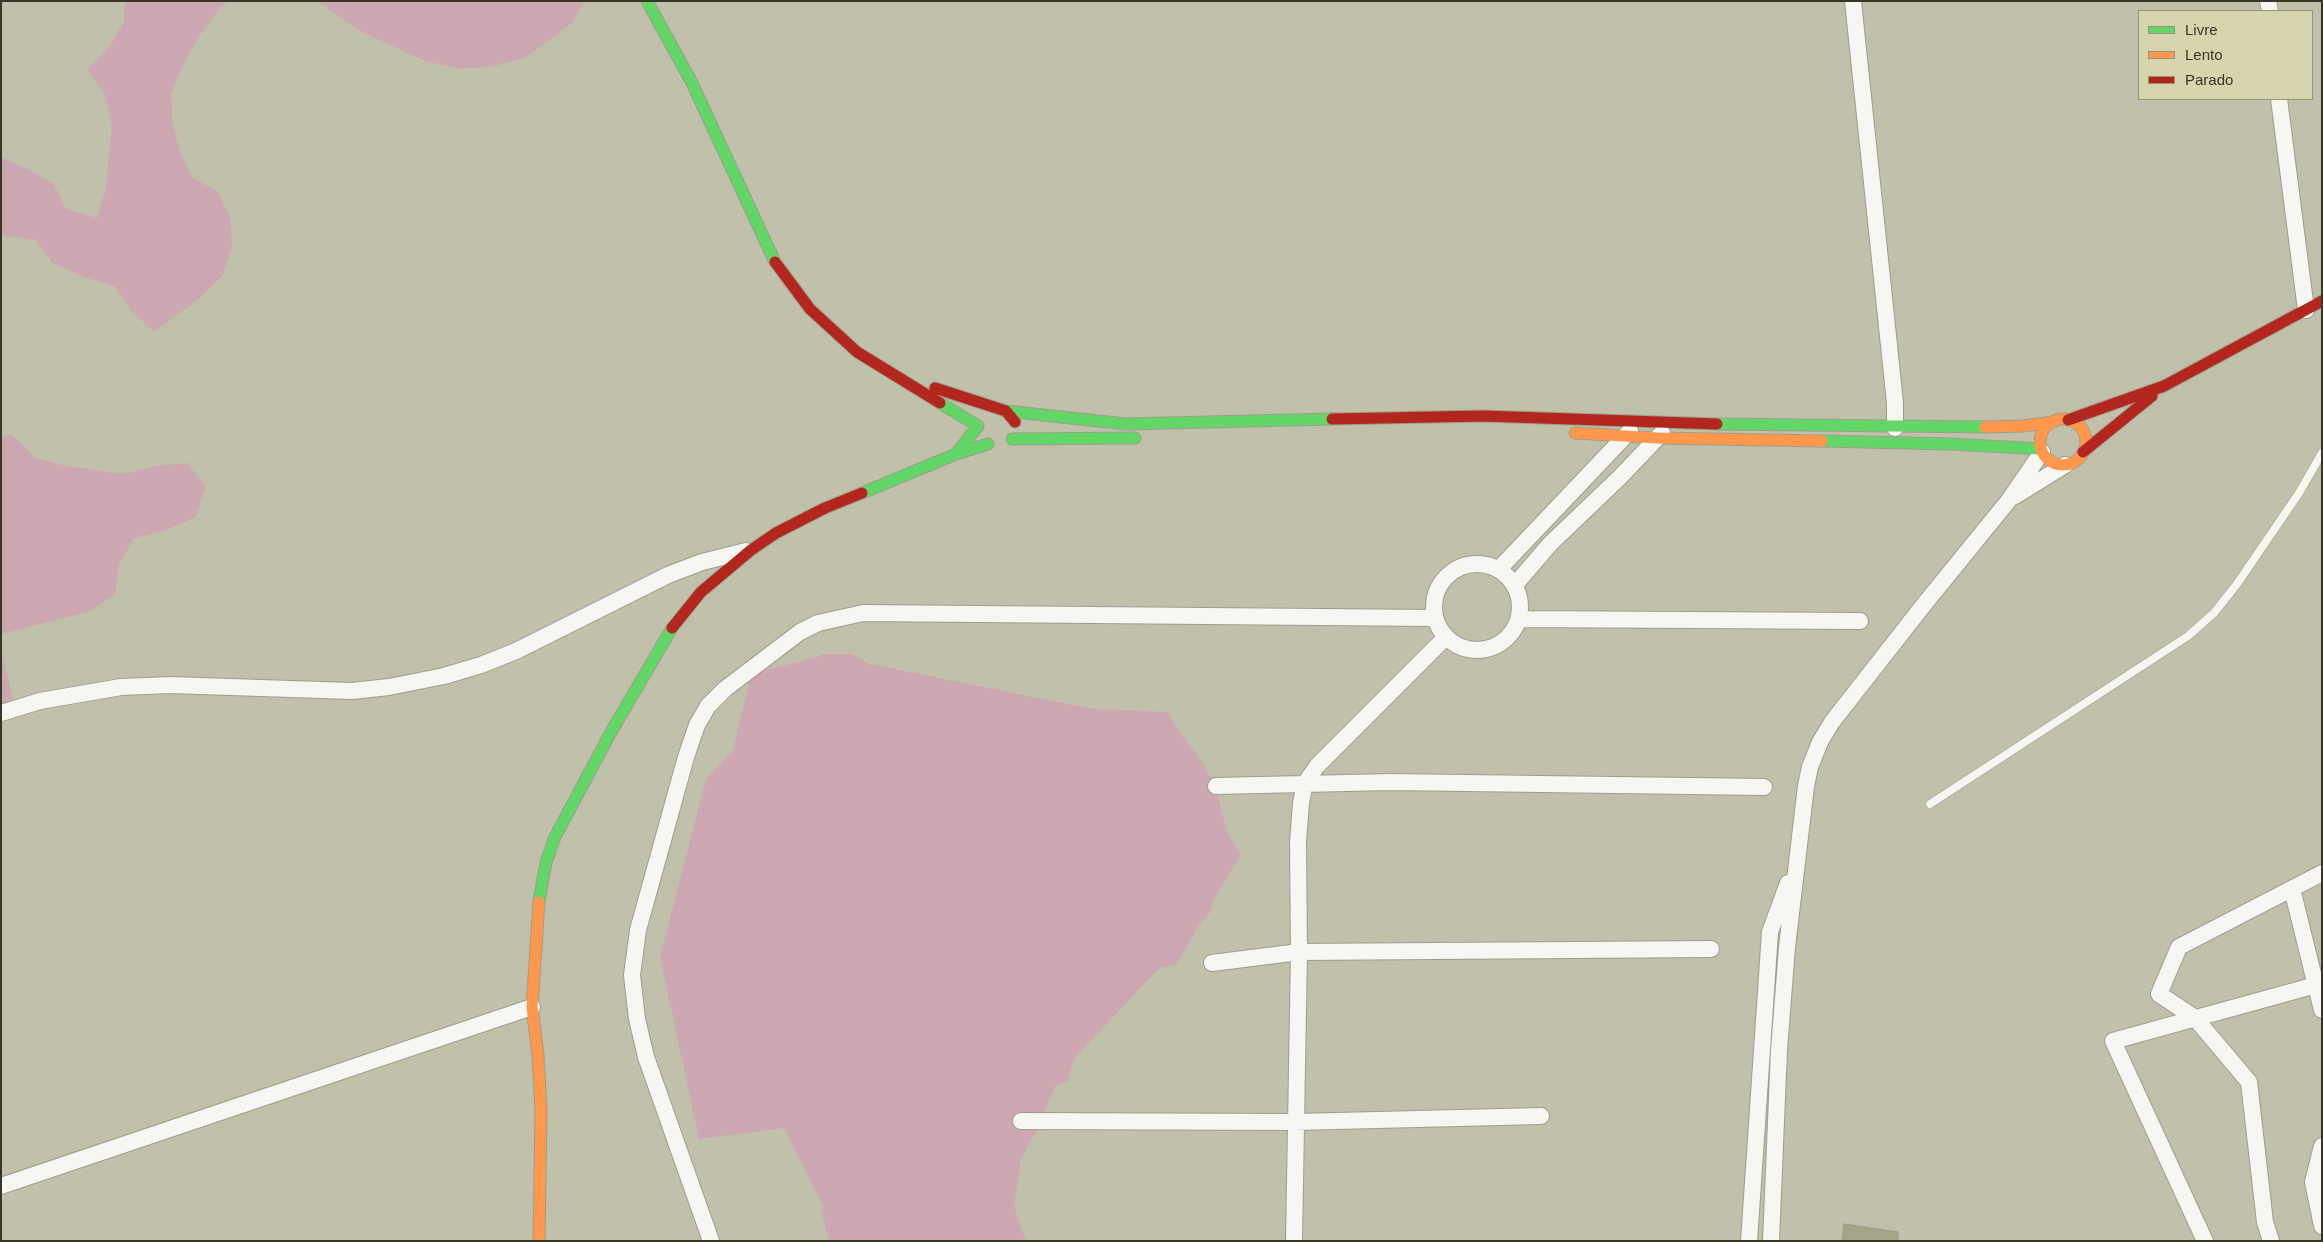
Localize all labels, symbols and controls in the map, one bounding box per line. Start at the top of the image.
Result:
legend [2138,10,2313,100]
text: Livre [2185,21,2218,38]
text: Lento [2185,46,2223,63]
text: Parado [2185,71,2233,88]

